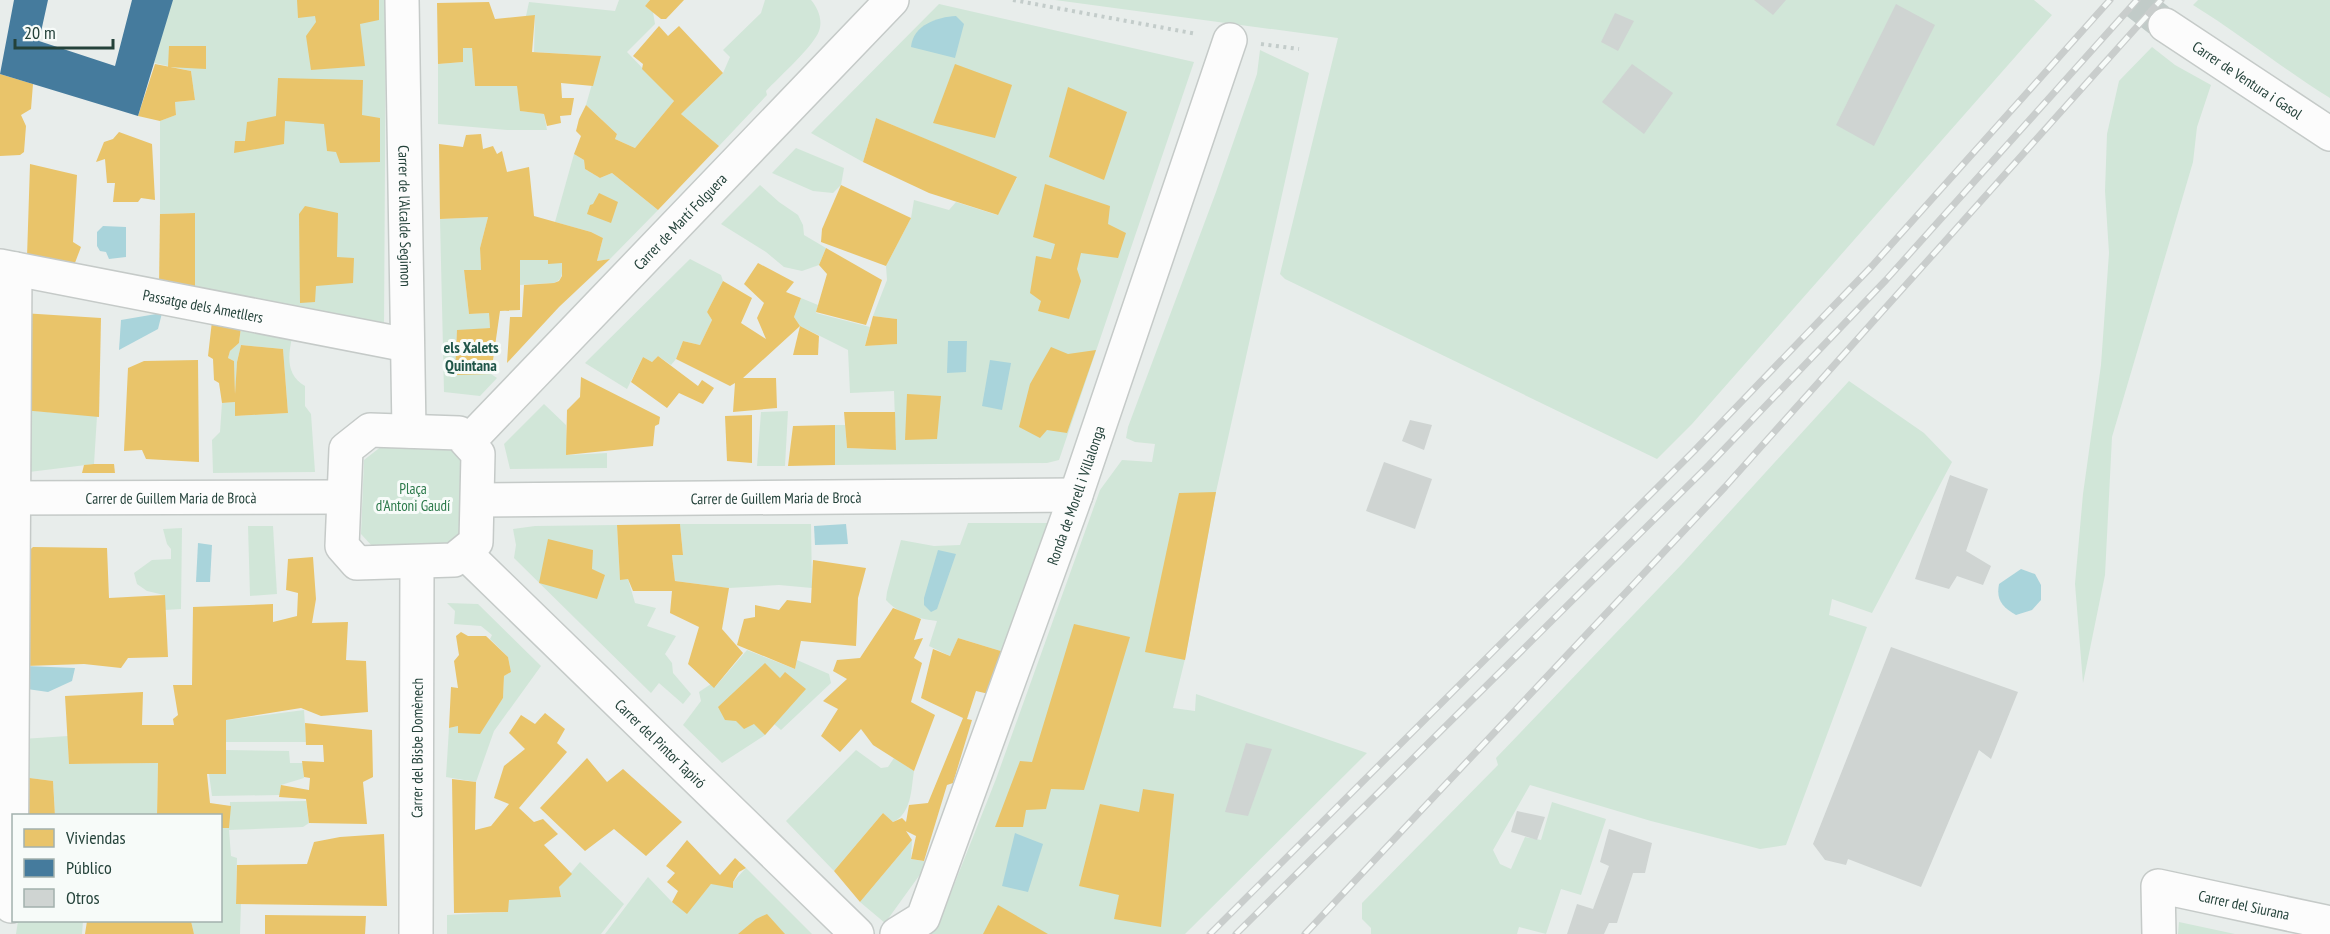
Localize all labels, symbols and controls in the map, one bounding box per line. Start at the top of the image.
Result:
scale bar [15,12,112,50]
text: 20 m [24,21,56,44]
street label: Carrer de Ventura i Gasol [2189,36,2307,123]
street label: Carrer de l'Alcalde Segimon [395,145,416,287]
street label: Carrer de Martí Folguera [629,169,730,273]
street label: Passatge dels Ametllers [141,284,265,326]
district label: els Xalets Quintana [443,337,499,375]
street label: Ronda de Morell i Villalonga [1042,423,1108,567]
park label: Plaça d'Antoni Gaudí [376,479,451,515]
street label: Carrer de Guillem Maria de Brocà [691,487,861,508]
street label: Carrer de Guillem Maria de Brocà [86,488,256,507]
street label: Carrer del Bisbe Domènech [407,678,426,818]
street label: Carrer del Pintor Tapiró [611,695,710,792]
legend [12,814,222,922]
text: Viviendas [65,826,126,849]
text: Público [66,856,112,879]
street label: Carrer del Siurana [2197,885,2291,924]
text: Otros [66,886,100,909]

